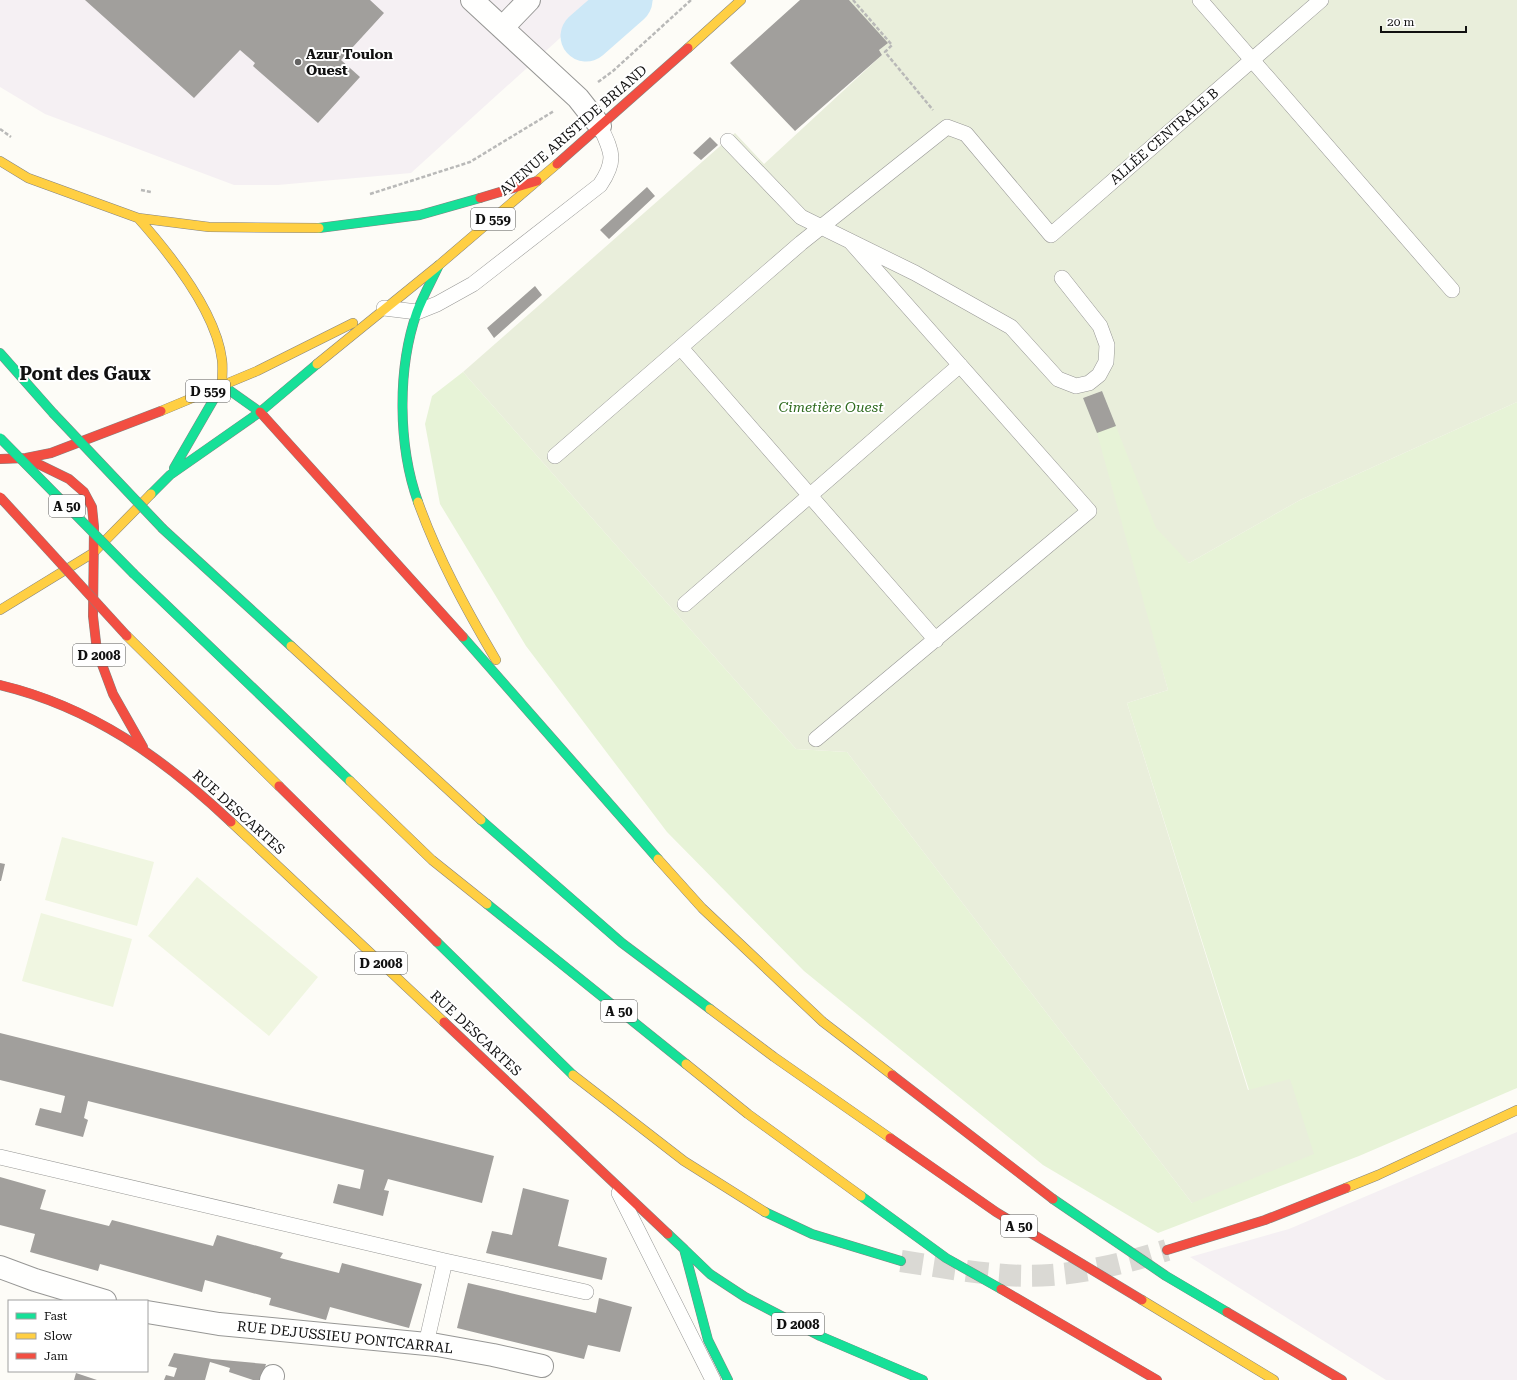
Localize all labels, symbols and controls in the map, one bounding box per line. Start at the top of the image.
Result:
scale bar [1381,8,1466,34]
text: 20 m [1387,15,1414,29]
place label: Azur Toulon Ouest [306,46,394,78]
marker: Azur Toulon Ouest [293,57,303,67]
street label: AVENUE ARISTIDE BRIAND [496,61,650,198]
street label: ALLÉE CENTRALE B [1107,85,1221,187]
road number: D 559 [471,208,515,230]
district label: Pont des Gaux [19,363,151,384]
road number: D 559 [186,380,230,402]
park label: Cimetière Ouest [779,399,884,415]
road number: A 50 [49,495,85,517]
road number: D 2008 [73,644,125,666]
street label: RUE DESCARTES [190,767,288,858]
road number: D 2008 [355,952,407,974]
street label: RUE DESCARTES [427,987,525,1079]
road number: A 50 [601,1000,637,1022]
road number: A 50 [1001,1215,1037,1237]
legend [8,1300,148,1372]
text: Fast [44,1309,68,1323]
road number: D 2008 [772,1313,824,1335]
street label: RUE DEJUSSIEU PONTCARRAL [236,1318,454,1356]
text: Slow [44,1329,72,1343]
text: Jam [44,1349,68,1363]

